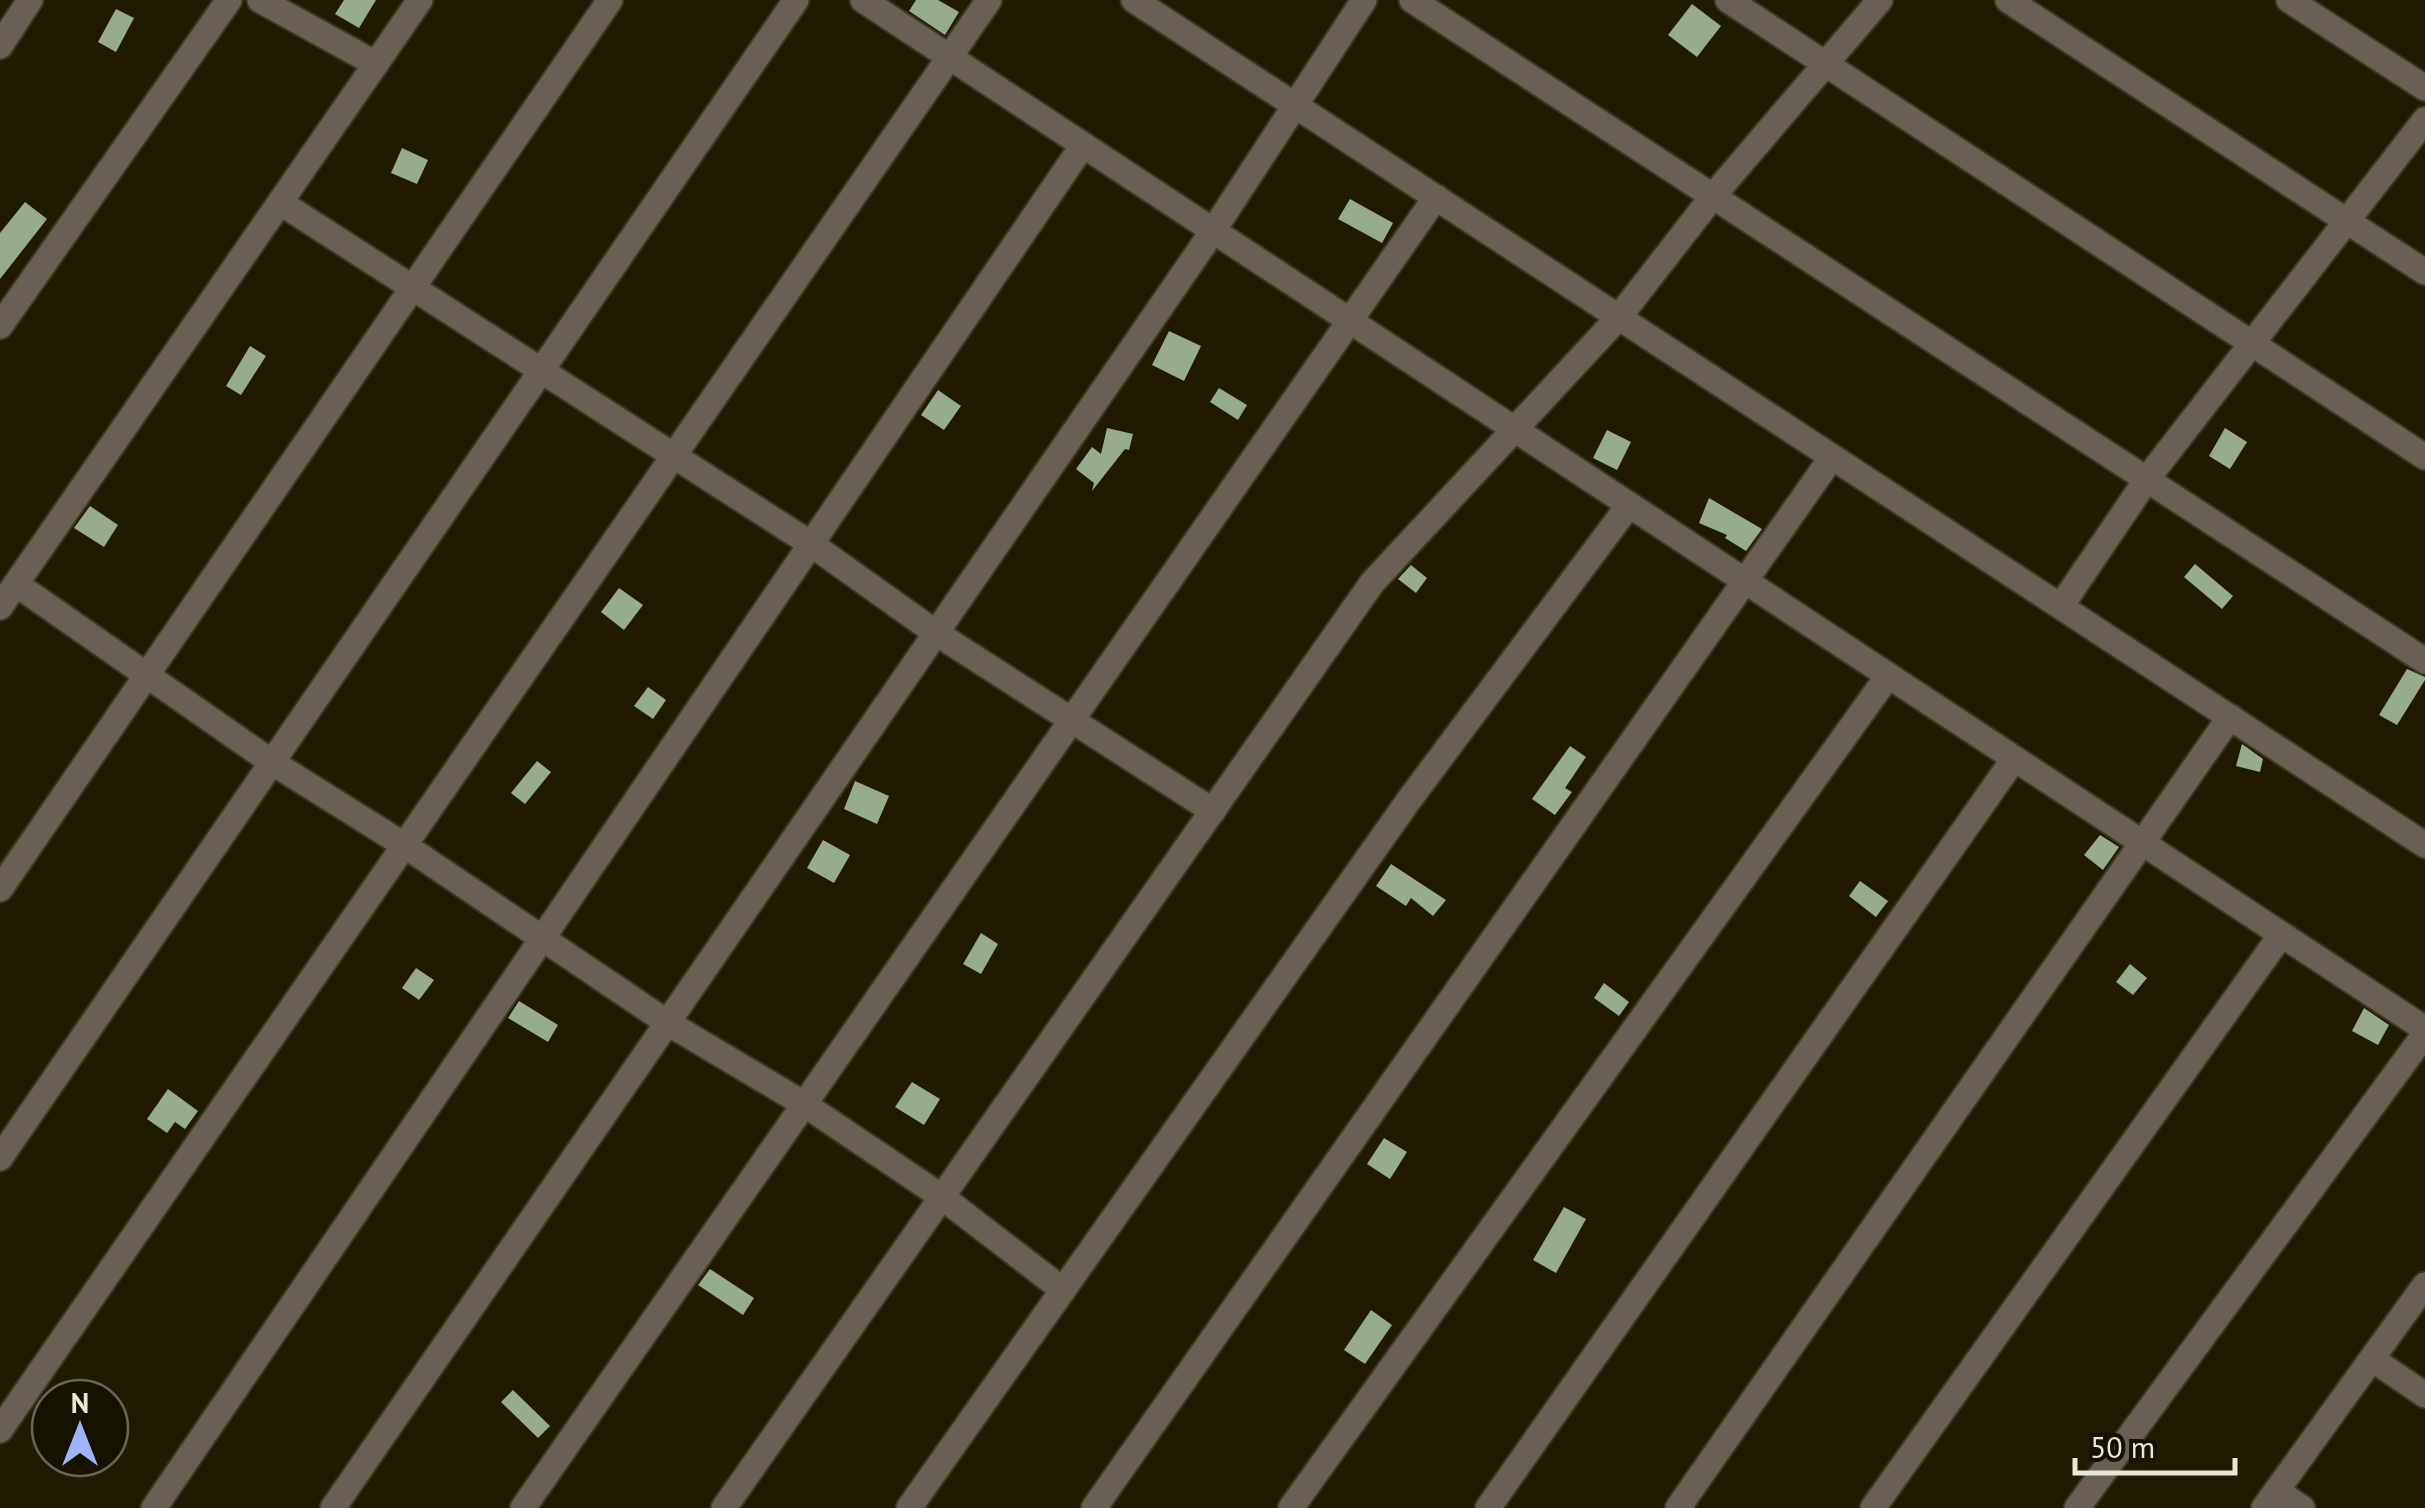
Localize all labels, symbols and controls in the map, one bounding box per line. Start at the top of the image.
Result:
north arrow [30,1378,130,1478]
text: N [71,1384,89,1421]
scale bar [2075,1413,2235,1475]
text: 50 m [2090,1427,2155,1466]

